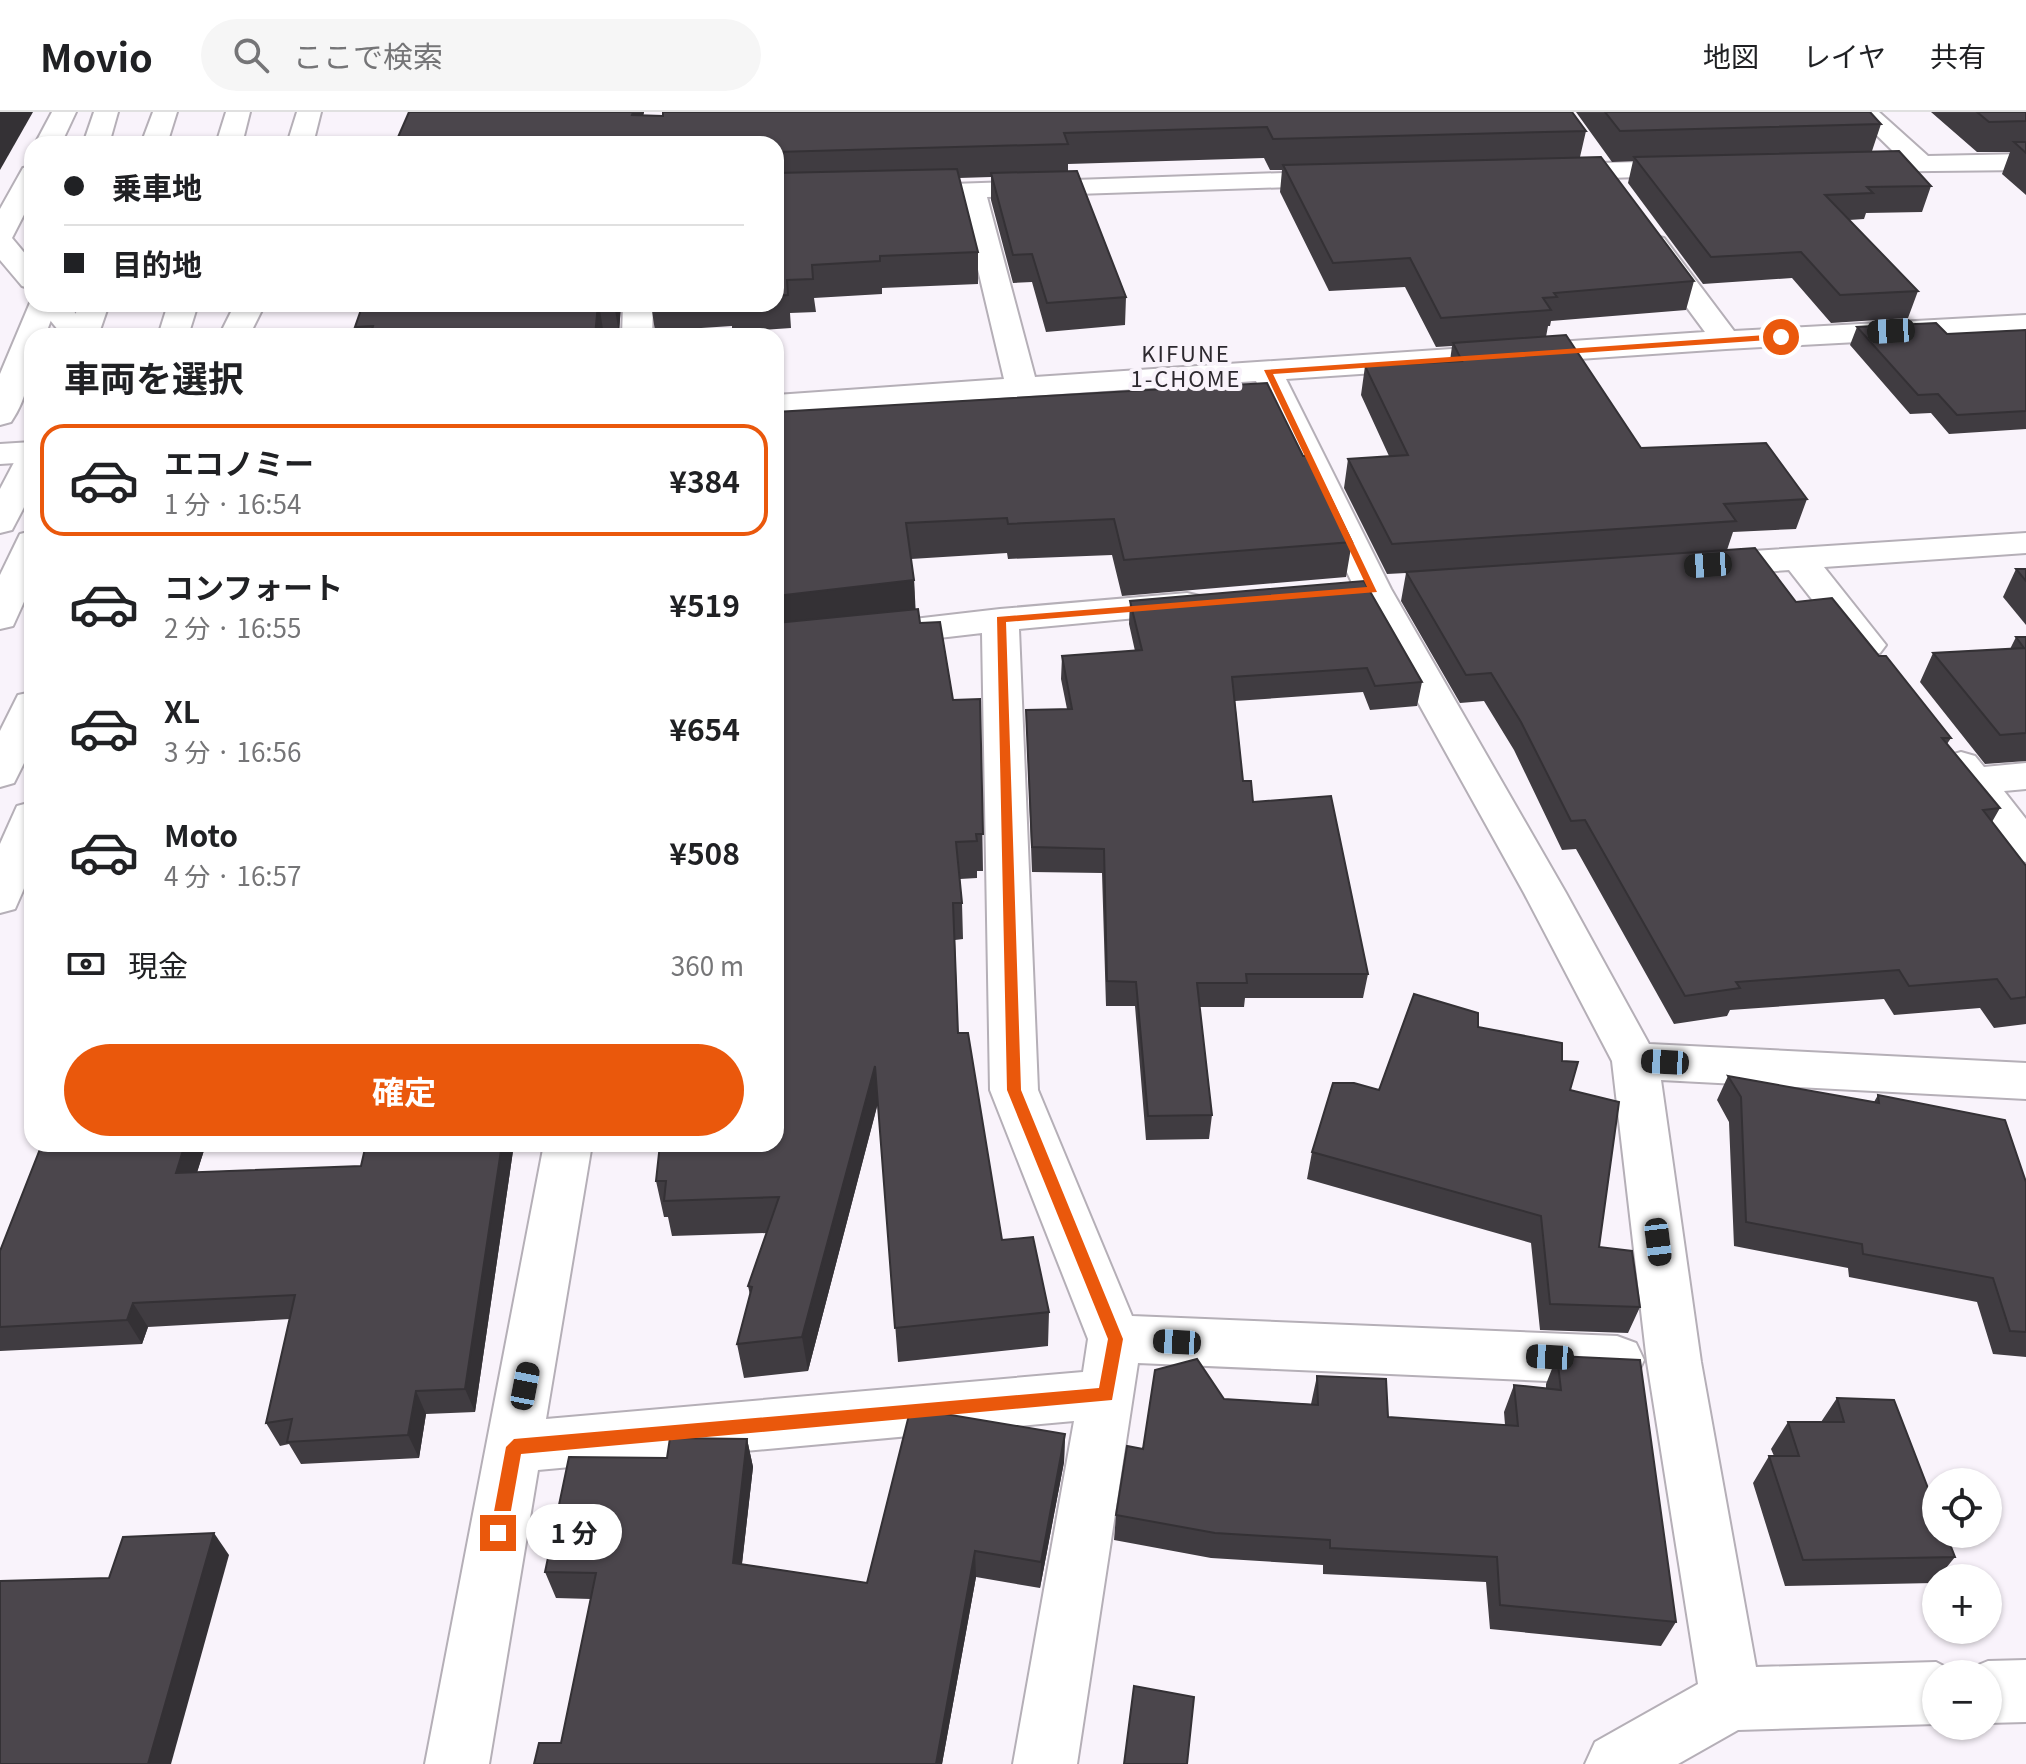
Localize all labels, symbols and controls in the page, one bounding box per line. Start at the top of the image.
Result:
search box [201,19,761,91]
text: Movio [40,28,153,83]
icon: search [229,33,273,77]
text: ここで検索 [293,33,443,77]
text: 地図 [1703,35,1759,75]
text: レイヤ [1803,35,1886,75]
text: 共有 [1930,35,1986,75]
text: 乗車地 [112,164,202,208]
text: 目的地 [112,241,202,285]
car [1866,318,1916,344]
route start [1763,319,1799,355]
district label: KIFUNE 1-CHOME [1130,336,1242,393]
text: 車両を選択 [64,350,244,402]
text: エコノミー [164,440,314,484]
icon: car [68,444,140,516]
text: ¥384 [669,458,740,502]
text: 1 分 · 16:54 [164,484,301,521]
car [1683,551,1733,579]
text: コンフォート [164,564,343,608]
icon: car [68,568,140,640]
text: ¥519 [669,582,740,626]
text: 2 分 · 16:55 [164,608,301,645]
text: XL [164,688,200,732]
icon: car [68,692,140,764]
text: ¥654 [669,706,740,750]
text: 3 分 · 16:56 [164,732,301,769]
text: Moto [164,812,238,856]
icon: car [68,816,140,888]
text: ¥508 [669,830,740,874]
text: 4 分 · 16:57 [164,856,301,893]
icon: cash [64,942,108,986]
text: 現金 [128,942,188,986]
text: 360 m [671,946,744,983]
button: 確定 [64,1044,744,1136]
car [1640,1049,1690,1075]
car [1643,1217,1673,1267]
car [1152,1329,1202,1355]
car [1525,1344,1575,1370]
car [509,1360,541,1412]
map controls [1922,1468,2002,1740]
button: locate [1922,1468,2002,1548]
callout: 1 分 [526,1505,622,1561]
text: 1 分 [550,1513,598,1550]
route end [480,1515,516,1551]
button: + [1922,1564,2002,1644]
button: − [1922,1660,2002,1740]

